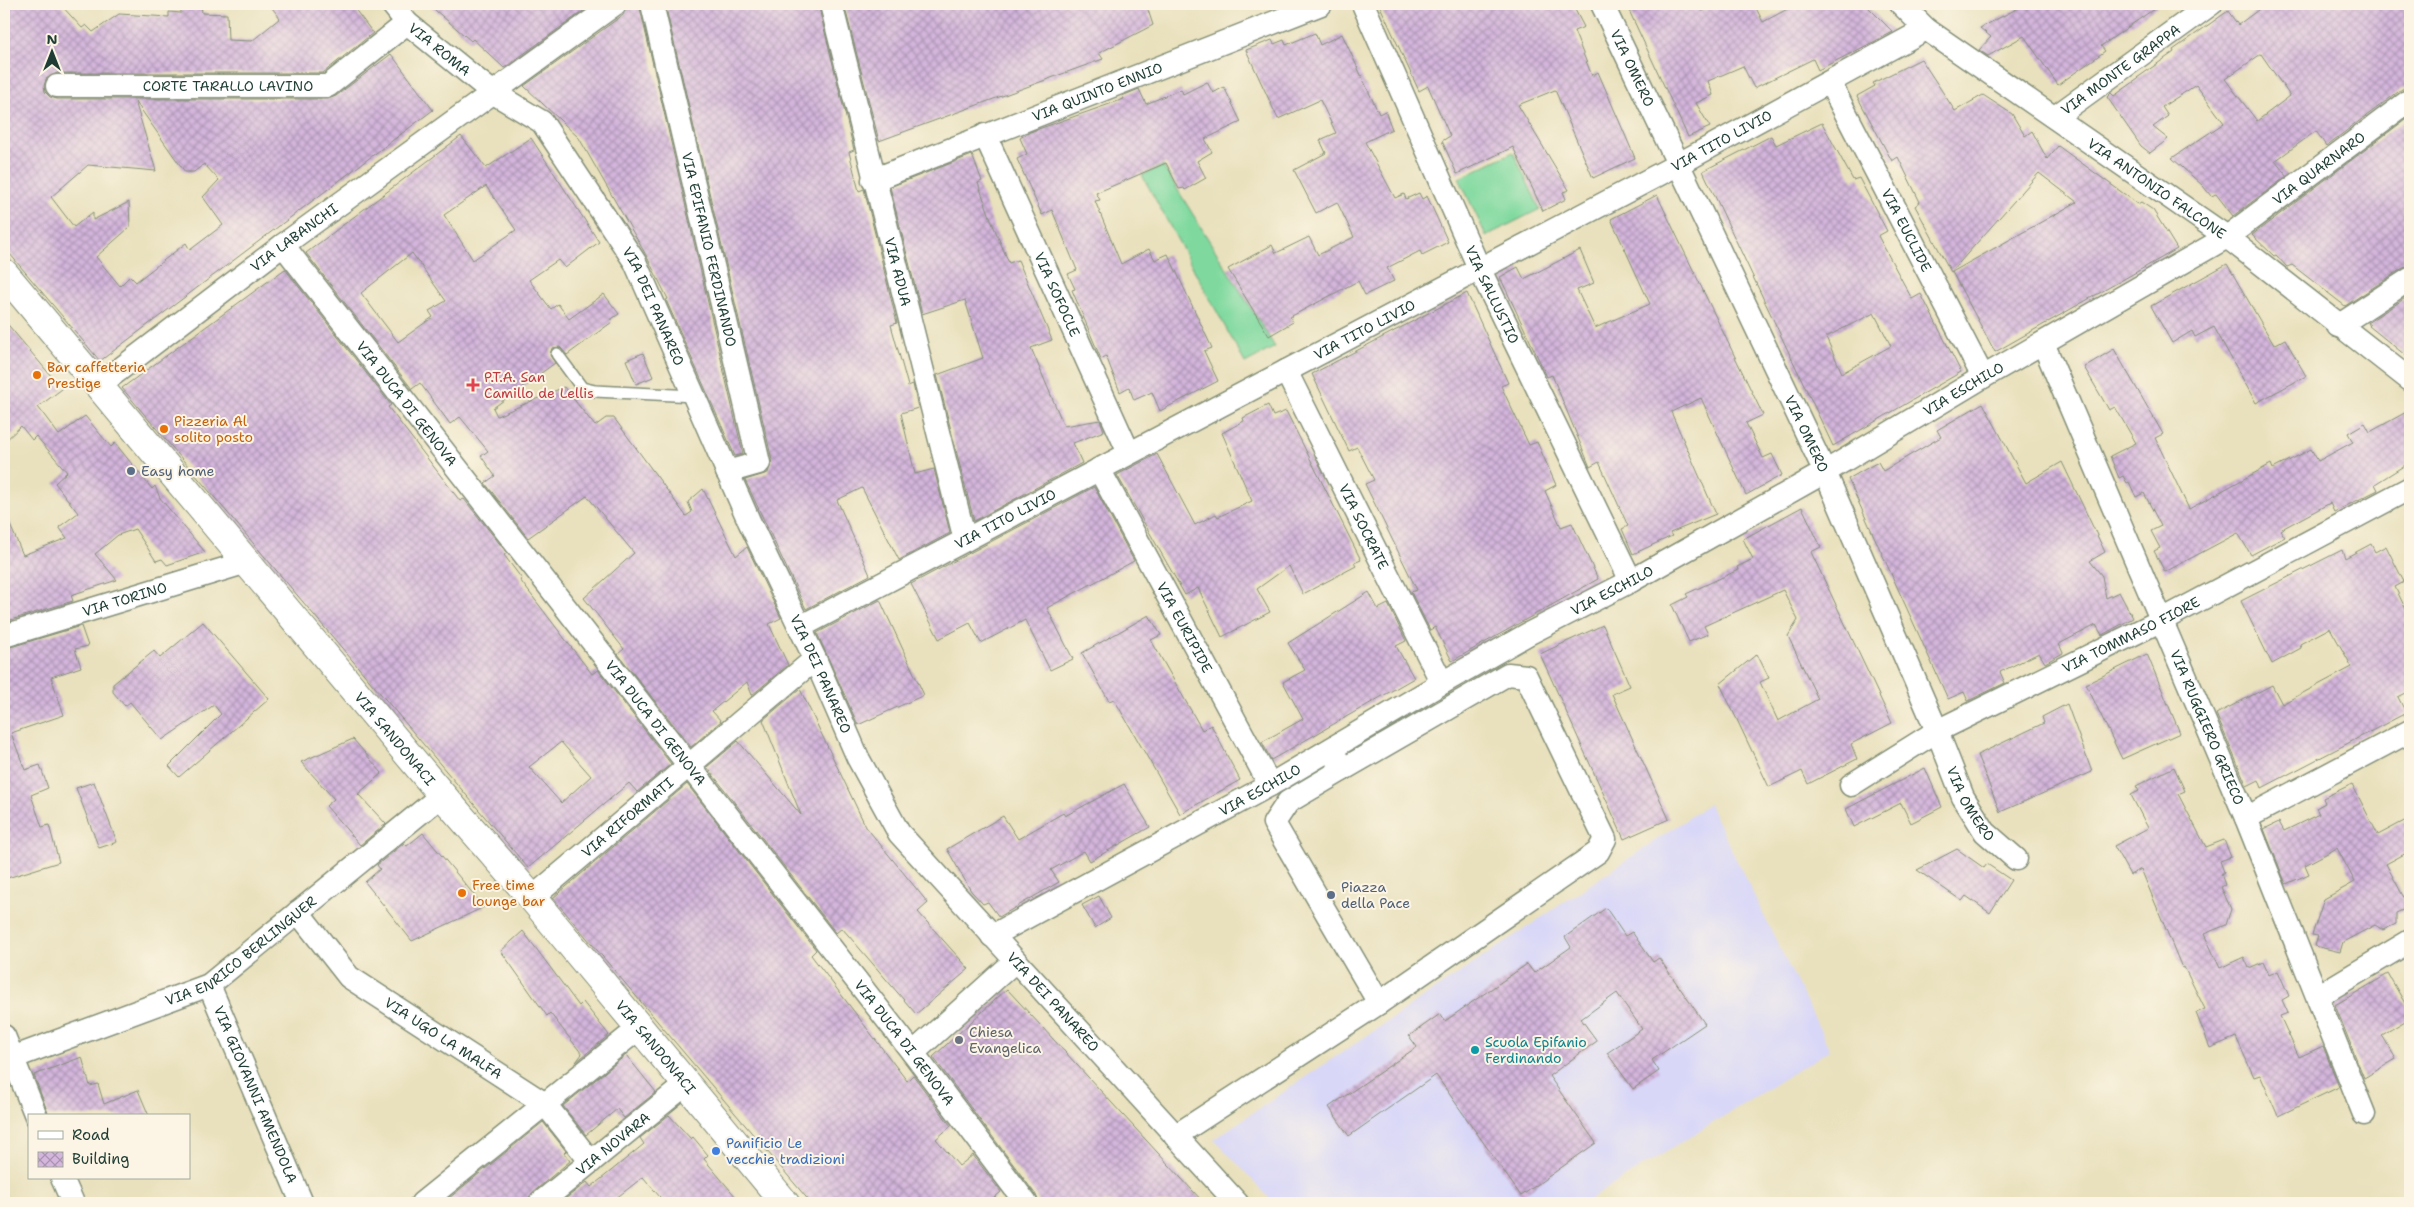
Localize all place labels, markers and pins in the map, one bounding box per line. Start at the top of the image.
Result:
place label: Bar caffetteria Prestige [47,358,146,392]
place label: P.T.A. San Camillo de Lellis [484,368,594,402]
marker: Bar caffetteria Prestige [31,369,43,381]
marker: P.T.A. San Camillo de Lellis [466,378,480,392]
place label: Pizzeria Al solito posto [174,412,253,446]
marker: Pizzeria Al solito posto [158,423,170,435]
place label: Easy home [141,462,215,480]
marker: Easy home [125,465,137,477]
place label: Free time lounge bar [472,876,546,910]
place label: Piazza della Pace [1341,878,1410,912]
marker: Free time lounge bar [456,887,468,899]
marker: Piazza della Pace [1325,889,1337,901]
place label: Chiesa Evangelica [969,1023,1041,1057]
place label: Scuola Epifanio Ferdinando [1485,1033,1587,1067]
marker: Chiesa Evangelica [953,1034,965,1046]
marker: Scuola Epifanio Ferdinando [1469,1044,1481,1056]
place label: Panificio Le vecchie tradizioni [726,1134,845,1168]
marker: Panificio Le vecchie tradizioni [710,1145,722,1157]

